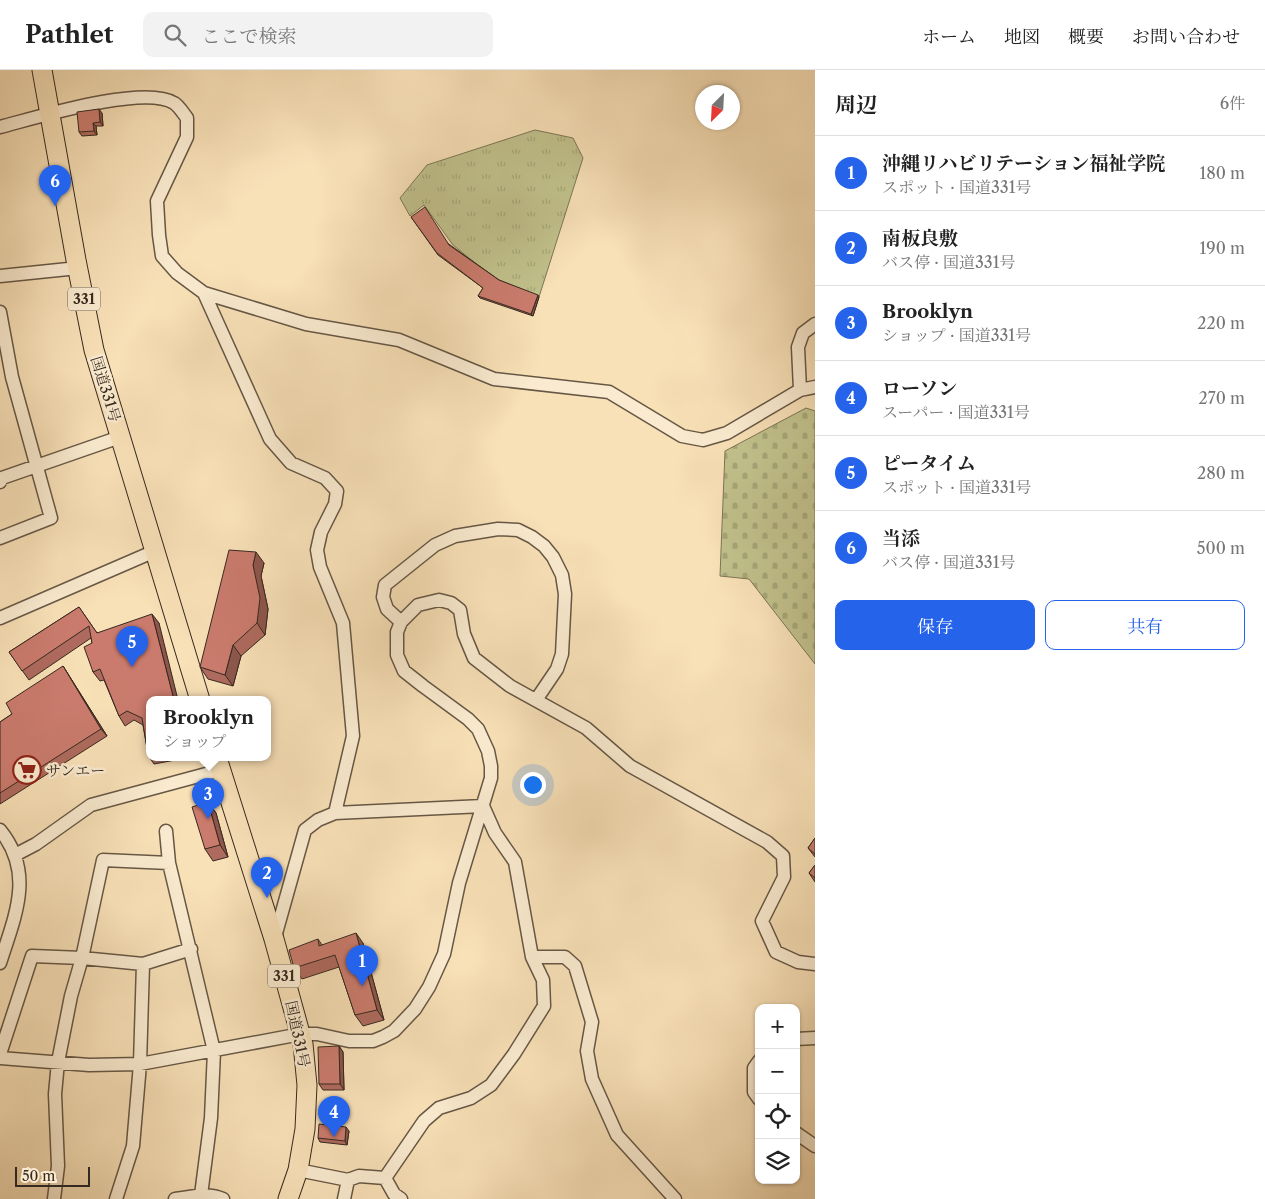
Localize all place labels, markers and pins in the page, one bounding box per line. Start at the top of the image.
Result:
pin: 6 [39,165,71,206]
pin: 5 [116,626,148,667]
supermarket icon: サンエー [12,755,42,785]
place label: サンエー [46,761,105,780]
pin: 3 [192,778,224,819]
pin: 2 [251,857,283,898]
pin: 1 [346,945,378,986]
pin: 4 [318,1096,350,1137]

